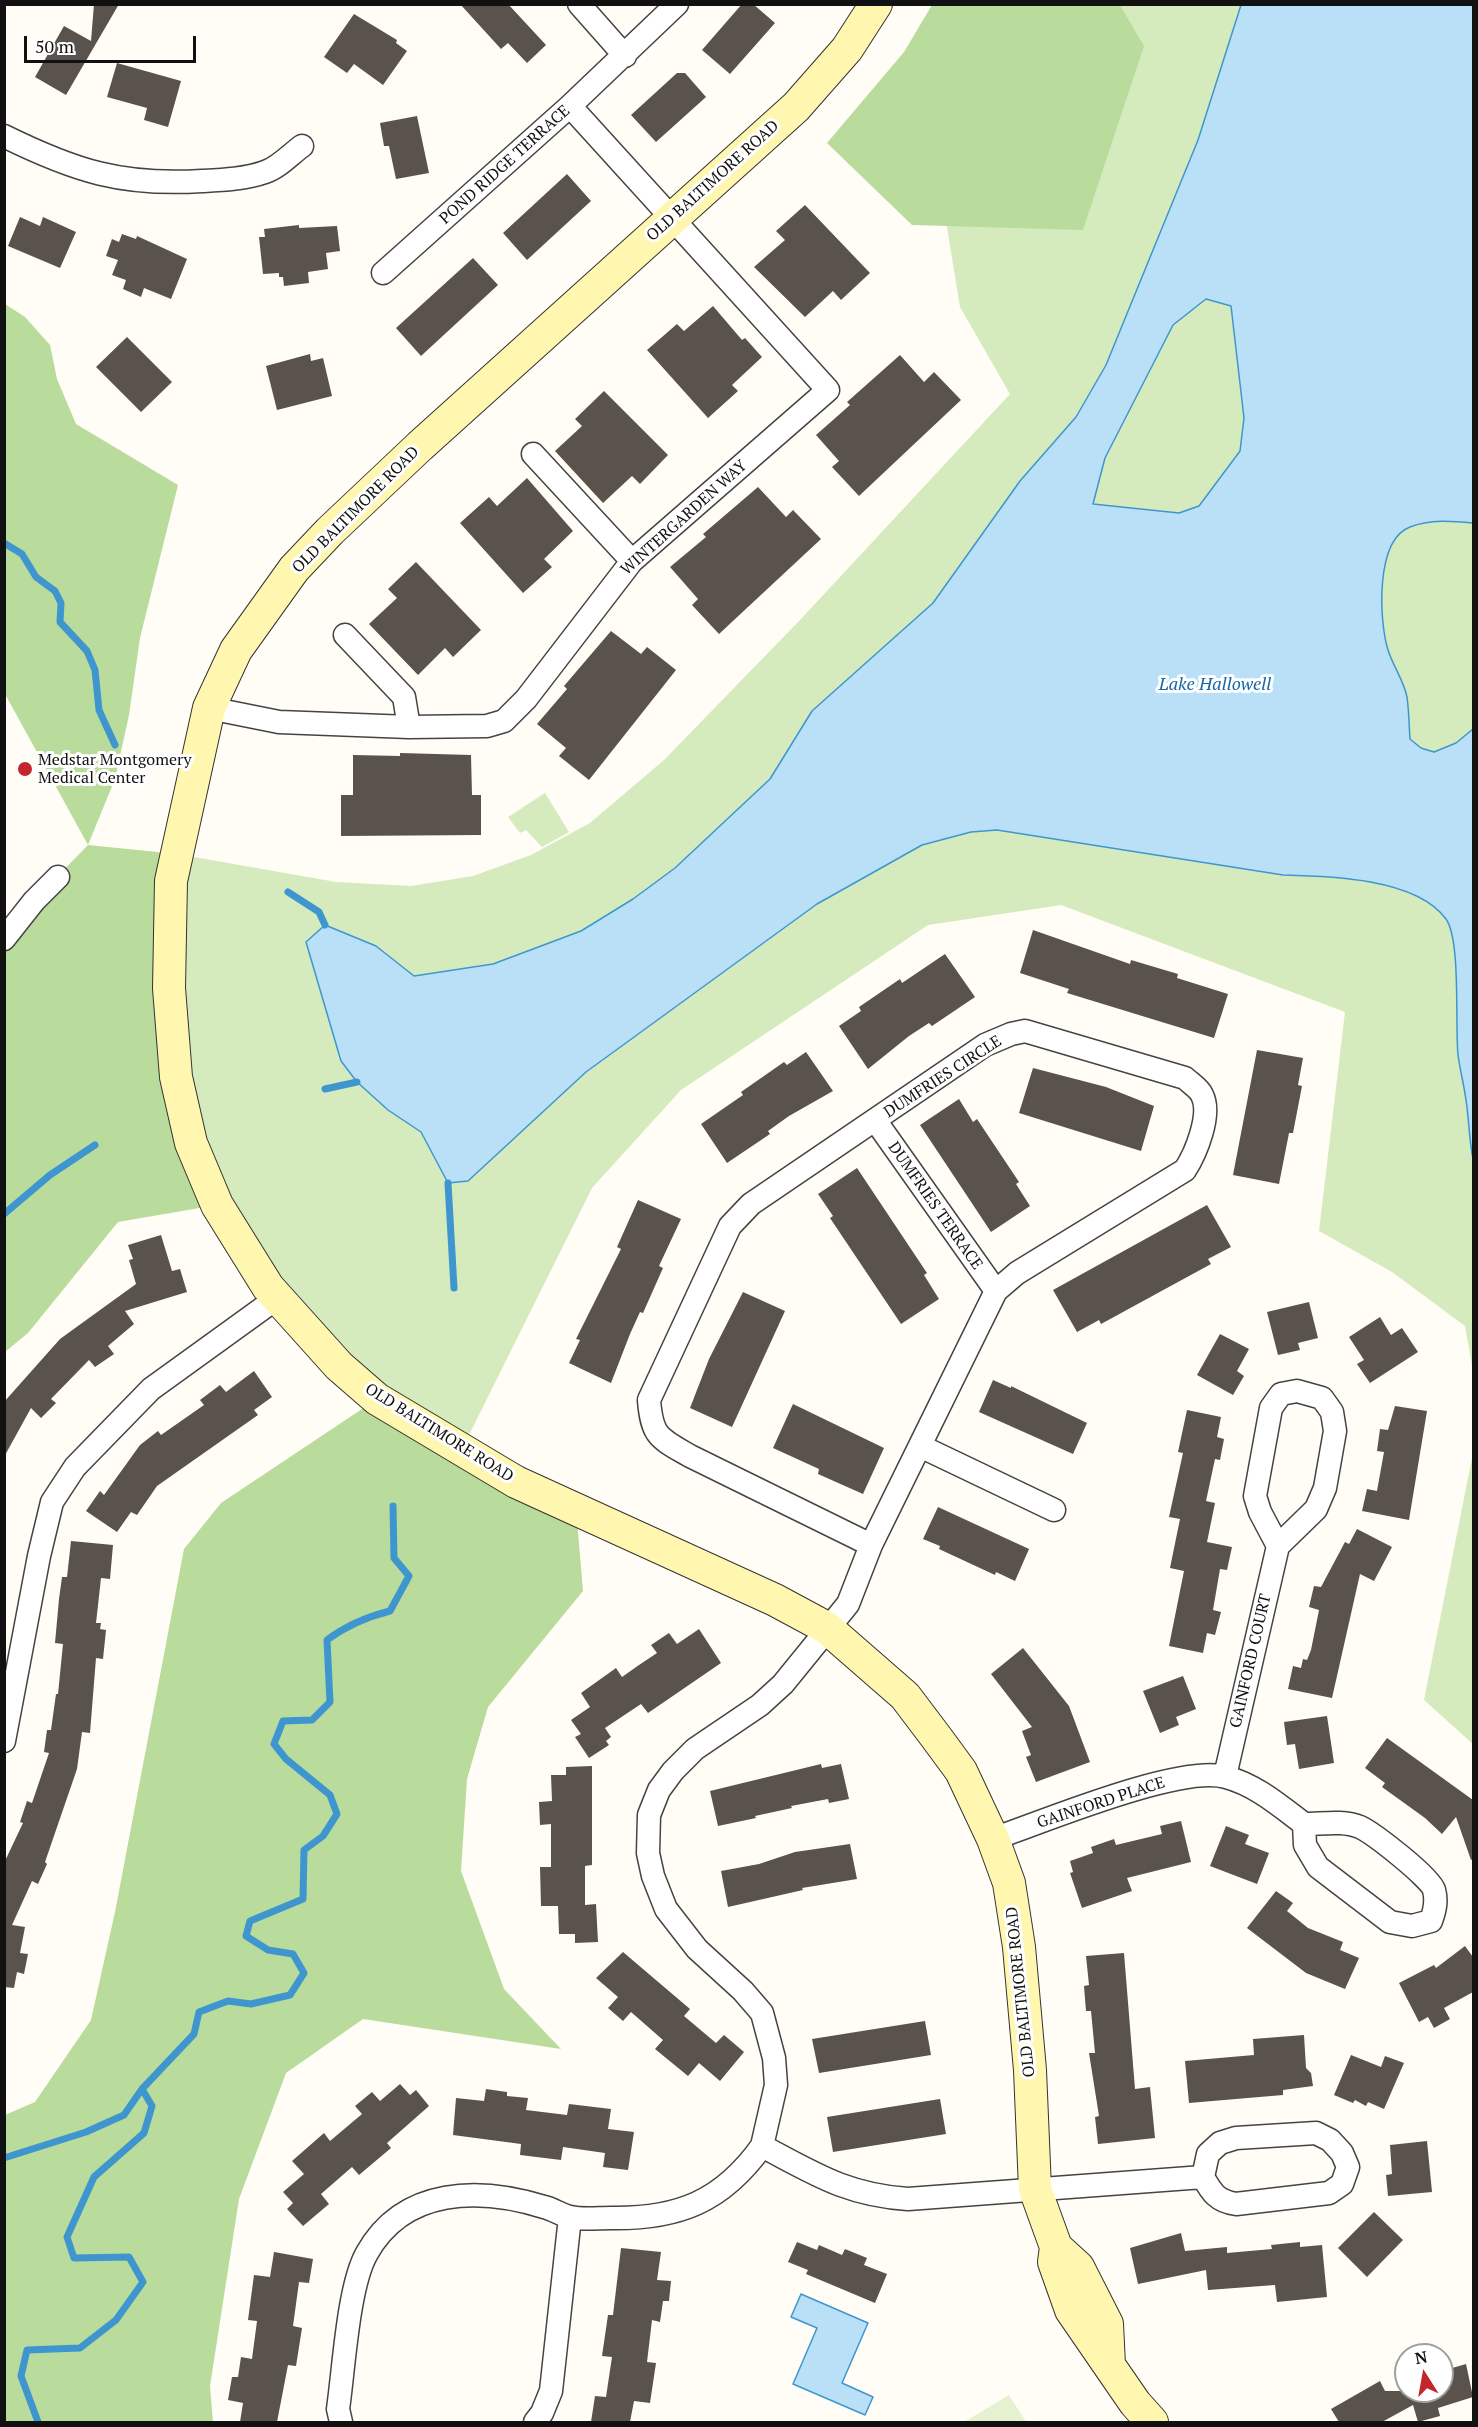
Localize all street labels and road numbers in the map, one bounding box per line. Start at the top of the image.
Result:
street label: POND RIDGE TERRACE [436,101,574,229]
street label: OLD BALTIMORE ROAD [643,117,783,245]
street label: OLD BALTIMORE ROAD [289,443,423,577]
street label: WINTERGARDEN WAY [617,456,751,580]
street label: DUMFRIES CIRCLE [881,1032,1005,1122]
street label: DUMFRIES TERRACE [884,1138,986,1274]
street label: OLD BALTIMORE ROAD [361,1379,517,1487]
street label: GAINFORD COURT [1226,1592,1276,1730]
street label: GAINFORD PLACE [1035,1773,1167,1833]
street label: OLD BALTIMORE ROAD [1002,1906,1040,2078]

